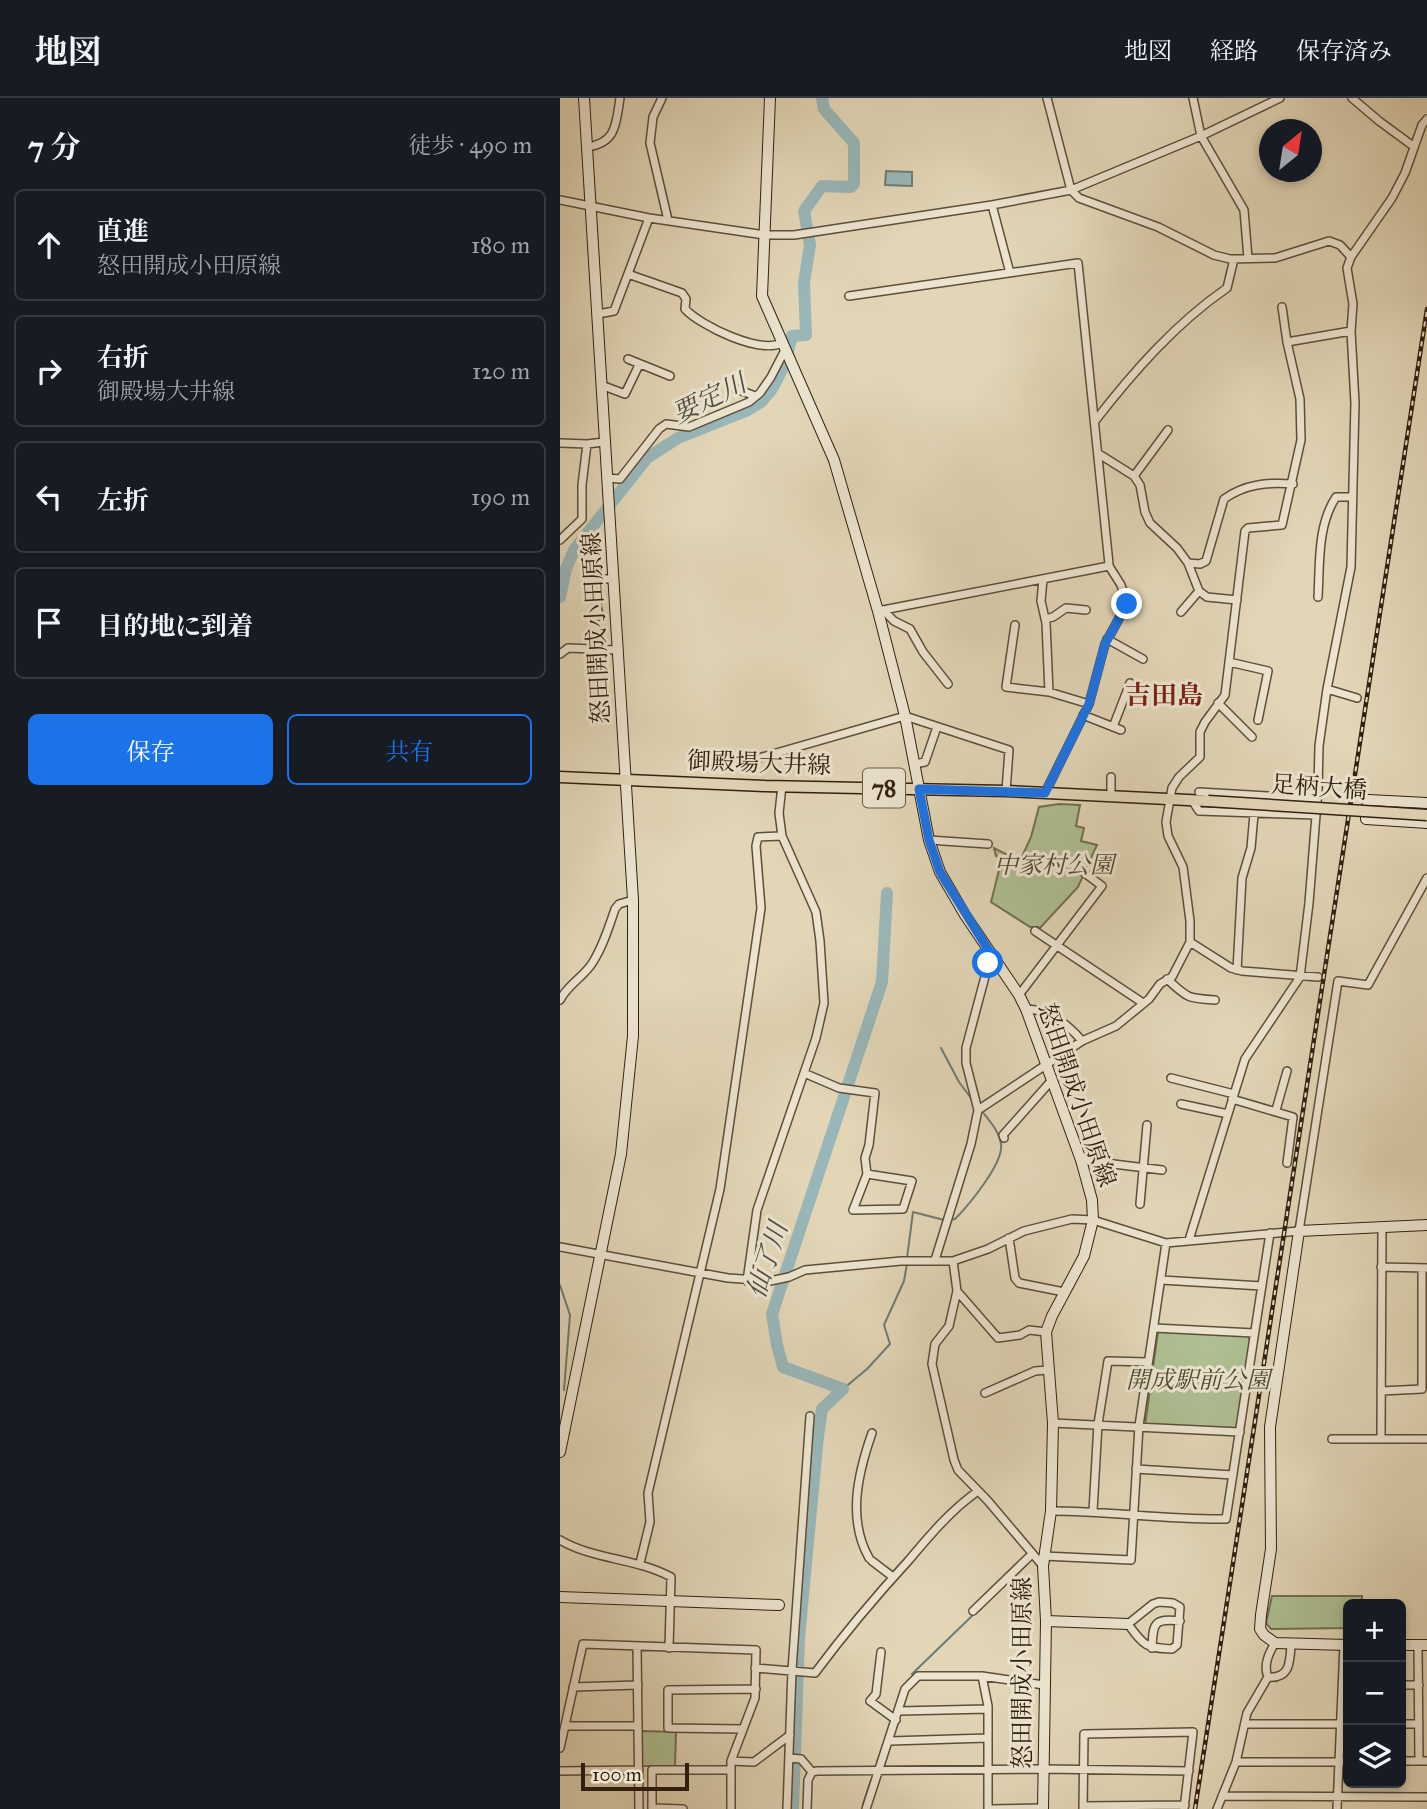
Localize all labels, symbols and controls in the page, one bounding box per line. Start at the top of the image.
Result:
text: 地図 [35,32,101,72]
text: 地図 [1124,36,1172,66]
text: 経路 [1210,36,1258,66]
text: 保存済み [1296,36,1392,66]
north arrow [1259,119,1322,182]
text: 7 分 [28,129,80,165]
text: 徒歩 · 490 m [408,131,532,159]
text: 直進 [97,215,149,247]
icon: ahead [30,226,68,264]
text: 180 m [471,231,530,259]
text: 怒田開成小田原線 [97,251,281,279]
text: 右折 [97,341,149,373]
icon: right [30,352,68,390]
text: 120 m [472,357,530,385]
water label: 要定川 [667,365,754,429]
text: 御殿場大井線 [97,377,235,405]
icon: left [30,478,68,516]
text: 190 m [471,483,530,511]
text: 左折 [97,484,149,516]
street label: 怒田開成小田原線 [576,531,616,725]
route end [1111,588,1142,619]
icon: arrive [30,604,68,642]
text: 目的地に到着 [97,610,253,642]
district label: 吉田島 [1125,679,1203,711]
button: 保存 [28,714,273,785]
button: 共有 [287,714,532,785]
street label: 御殿場大井線 [687,745,831,781]
road number: 78 [863,768,905,808]
street label: 足柄大橋 [1270,769,1368,805]
park label: 中家村公園 [994,850,1118,880]
route start [972,947,1003,978]
street label: 怒田開成小田原線 [1032,999,1122,1191]
water label: 仙了川 [740,1215,795,1302]
park label: 開成駅前公園 [1126,1365,1274,1395]
street label: 怒田開成小田原線 [1007,1577,1037,1769]
map controls [1343,1599,1406,1788]
button: + [1343,1599,1406,1662]
button: − [1343,1662,1406,1725]
button: layers [1343,1725,1406,1788]
scale bar [581,1760,690,1792]
text: 100 m [592,1763,642,1786]

